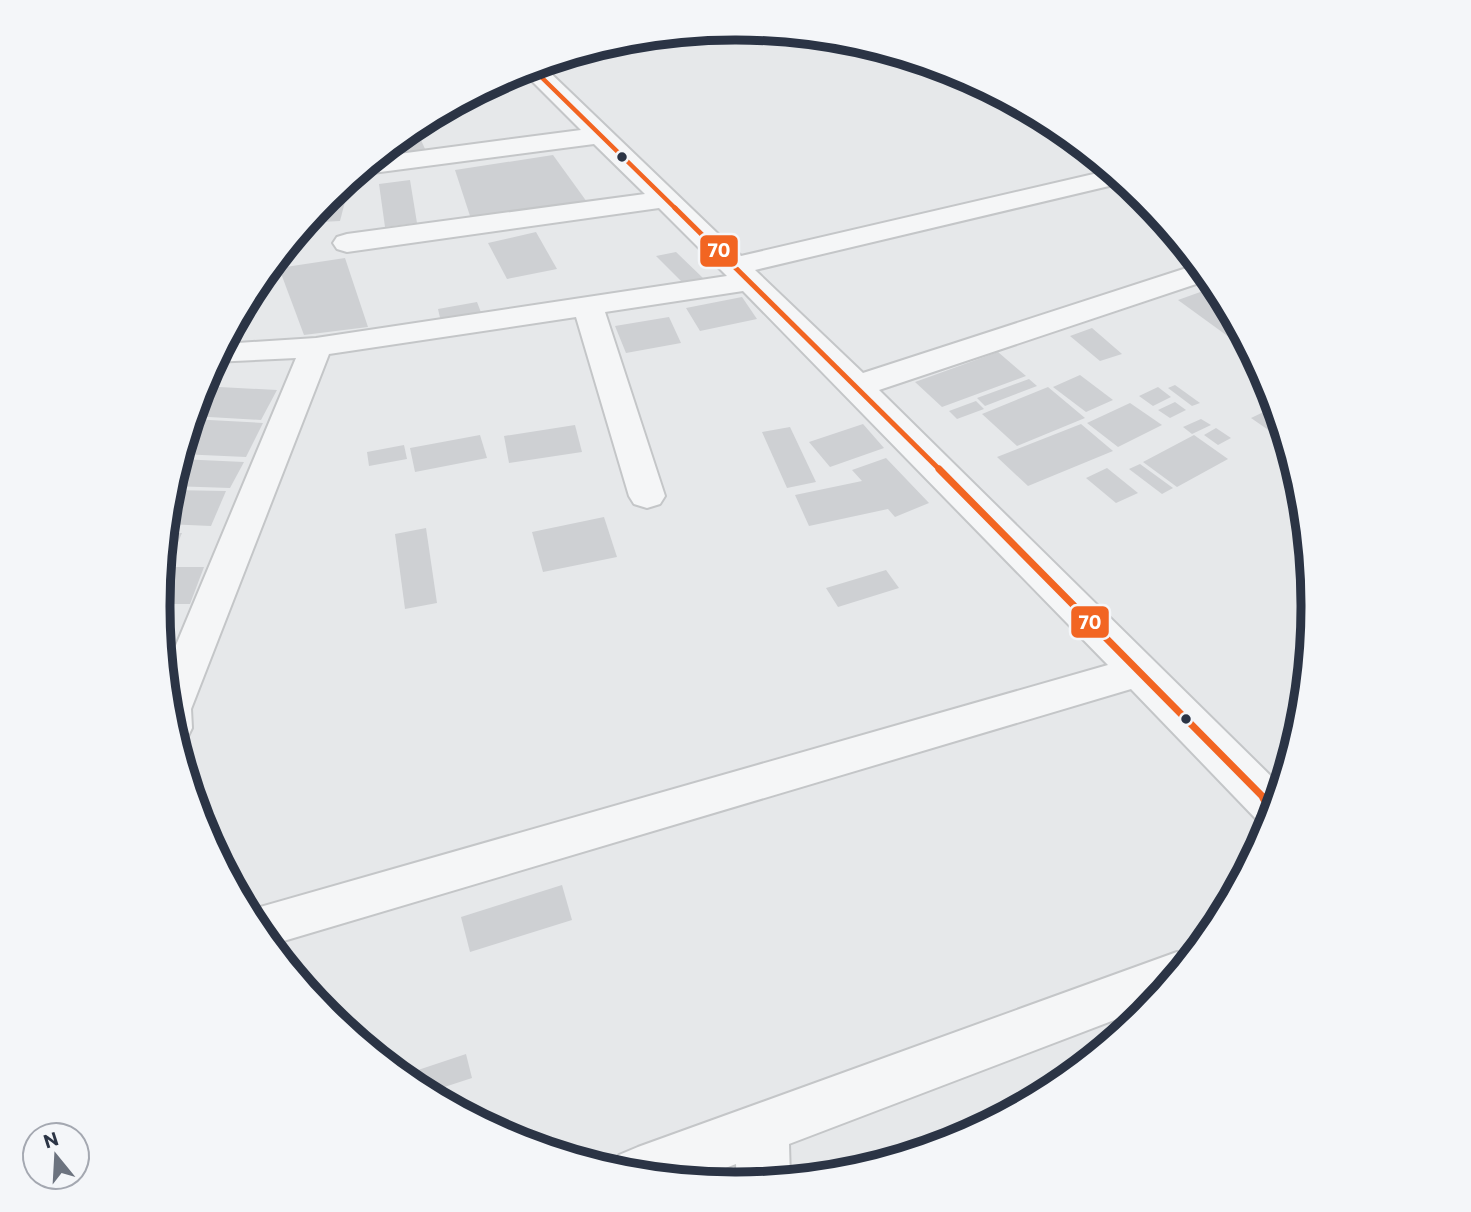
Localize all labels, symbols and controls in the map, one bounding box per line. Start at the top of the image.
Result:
unlabelled marker [615,150,629,164]
line badge: 70 [699,234,739,268]
text: 70 [708,238,730,261]
line badge: 70 [1070,605,1110,639]
text: 70 [1079,610,1101,633]
unlabelled marker [1179,712,1193,726]
north arrow [21,1121,91,1191]
text: N [40,1126,61,1152]

